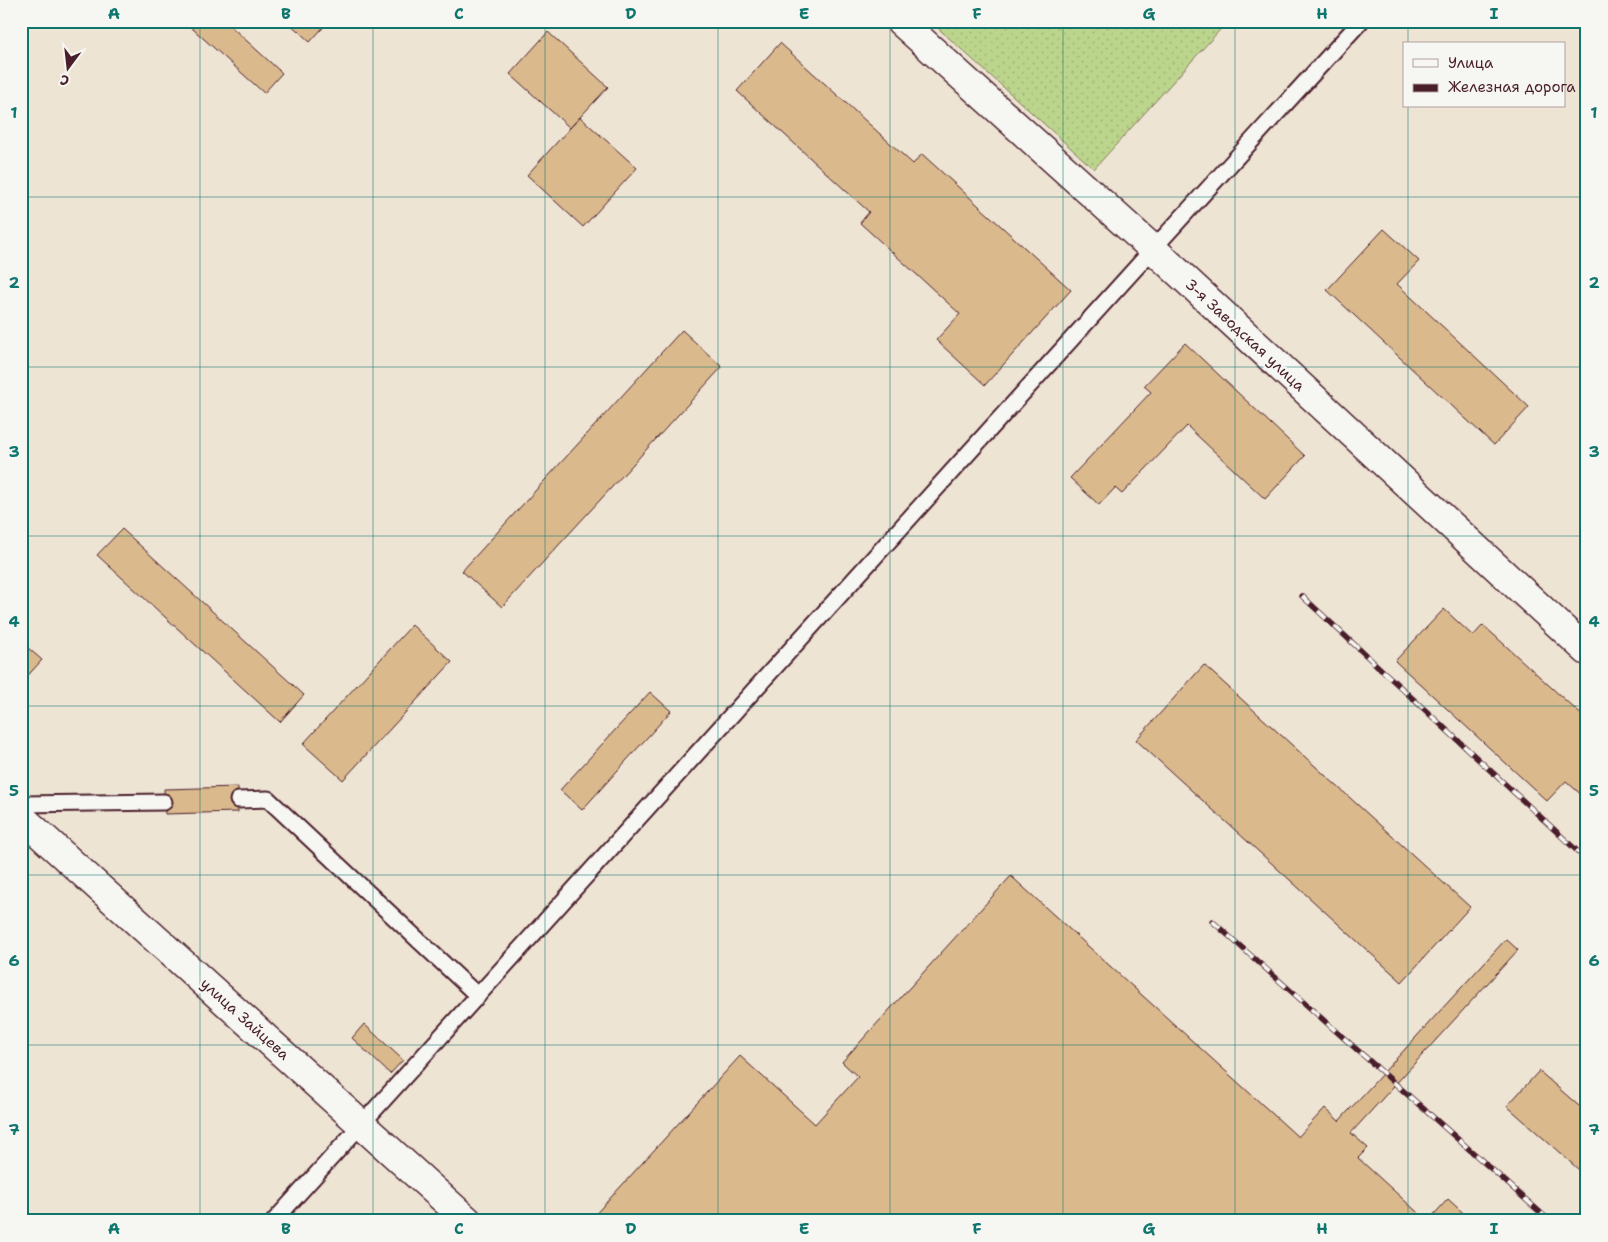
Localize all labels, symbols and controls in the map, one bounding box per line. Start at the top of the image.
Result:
text: A [108,3,120,24]
text: B [281,3,291,24]
text: C [454,3,464,24]
text: D [625,3,637,24]
text: E [799,3,809,24]
text: F [972,3,982,24]
text: G [1143,3,1156,24]
text: H [1316,3,1328,24]
text: I [1490,3,1499,24]
north arrow [42,42,92,92]
legend [1403,42,1566,108]
text: Улица [1448,53,1494,73]
text: С [58,71,71,90]
text: Железная дорога [1448,77,1576,97]
text: 1 [10,102,18,123]
text: 1 [1590,102,1598,123]
text: 2 [8,272,20,293]
text: 2 [1588,272,1600,293]
street label: 3-я Заводская улица [1181,274,1310,396]
text: 3 [8,441,20,462]
text: 3 [1588,441,1600,462]
text: 4 [8,611,20,632]
text: 4 [1588,611,1600,632]
text: 5 [9,780,19,801]
text: 5 [1589,780,1599,801]
text: 6 [8,950,20,971]
text: 6 [1588,950,1600,971]
street label: улица Зайцева [196,974,294,1065]
text: 7 [8,1119,20,1140]
text: 7 [1588,1119,1600,1140]
text: A [108,1218,120,1239]
text: B [281,1218,291,1239]
text: C [454,1218,464,1239]
text: D [625,1218,637,1239]
text: E [799,1218,809,1239]
text: F [972,1218,982,1239]
text: G [1143,1218,1156,1239]
text: H [1316,1218,1328,1239]
text: I [1490,1218,1499,1239]

